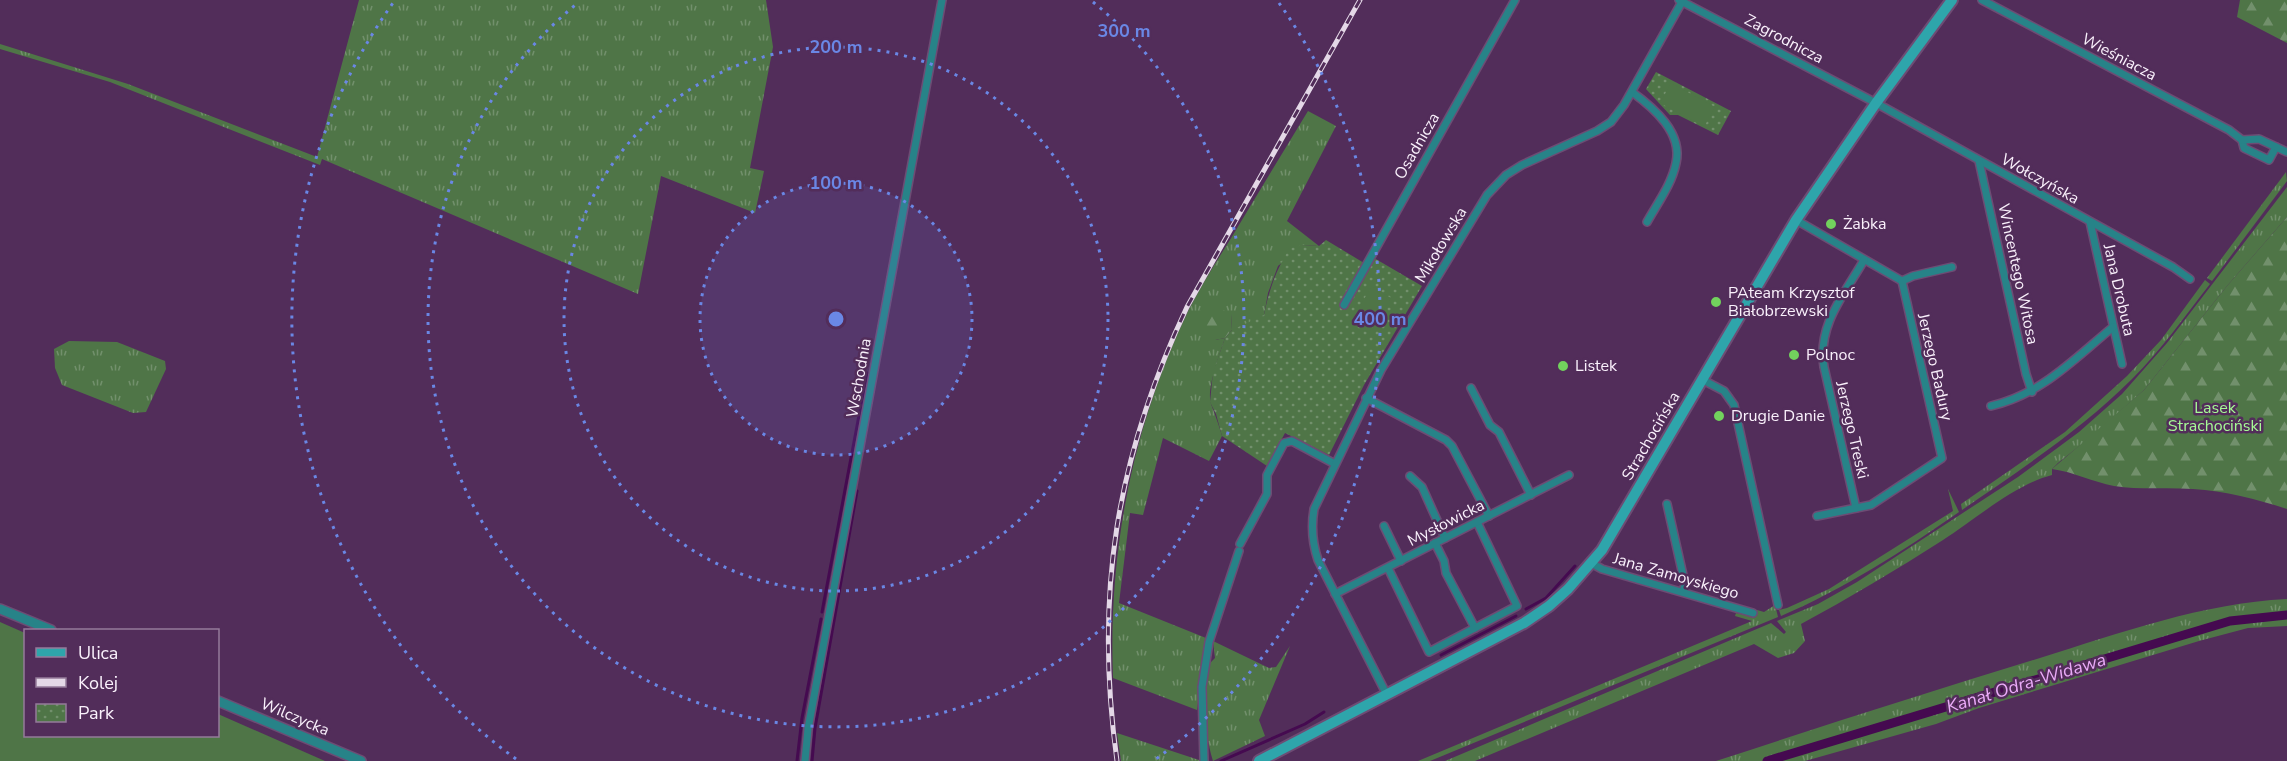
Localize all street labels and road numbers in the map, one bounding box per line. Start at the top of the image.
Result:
street label: Zagrodnicza [1740,9,1828,69]
street label: Wieśniacza [2078,28,2160,86]
street label: Osadnicza [1389,109,1445,183]
street label: Wołczyńska [1997,148,2083,210]
street label: Wincentego Witosa [1992,201,2044,347]
street label: Mikołowska [1410,203,1472,287]
street label: Jana Drobuta [2097,241,2140,338]
street label: Jerzego Badury [1912,310,1958,424]
street label: Wschodnia [841,337,877,419]
street label: Jerzego Treski [1830,378,1874,481]
street label: Strachocińska [1617,388,1685,484]
street label: Mysłowicka [1404,494,1488,552]
street label: Jana Zamoyskiego [1610,547,1742,604]
street label: Wilczycka [257,693,333,741]

